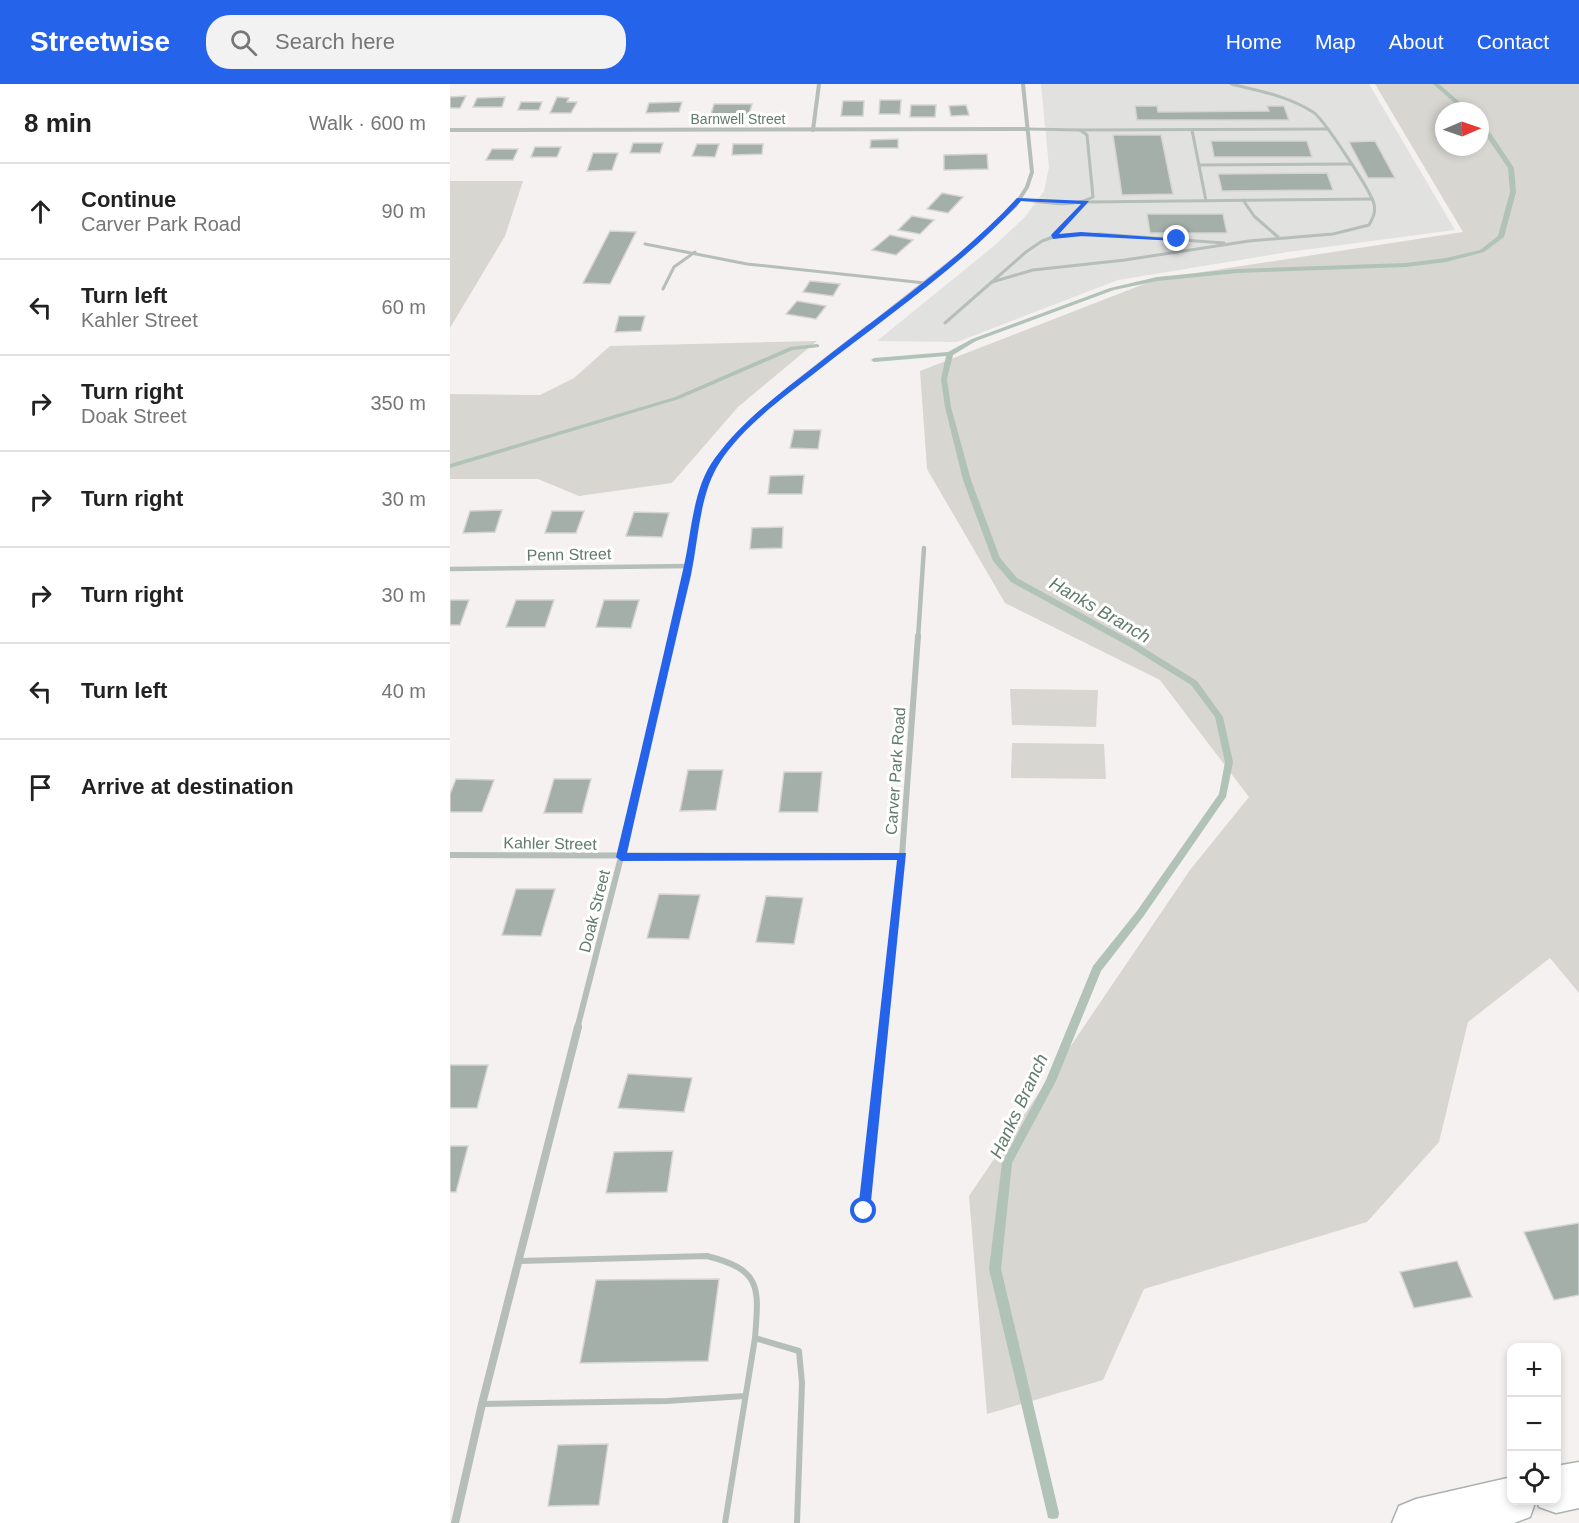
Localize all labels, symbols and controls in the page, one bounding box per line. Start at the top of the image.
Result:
search box [206,15,626,69]
text: Streetwise [30,26,170,57]
icon: search [227,26,260,59]
text: Search here [275,29,395,54]
text: Home [1226,30,1282,53]
text: Map [1315,30,1356,53]
text: About [1389,30,1444,53]
text: Contact [1477,30,1549,53]
north arrow [1435,102,1489,156]
text: 8 min [24,108,92,138]
street label: Barnwell Street [691,111,786,127]
text: Walk · 600 m [309,112,426,134]
text: Continue [81,187,176,212]
icon: ahead [24,195,57,228]
text: 90 m [382,200,426,222]
text: Carver Park Road [81,213,241,235]
route end [1163,225,1189,251]
text: Turn left [81,283,167,308]
icon: left [24,291,57,324]
text: 60 m [382,296,426,318]
text: Kahler Street [81,309,198,331]
text: Turn right [81,379,183,404]
icon: right [24,387,57,420]
text: 350 m [370,392,426,414]
text: Doak Street [81,405,187,427]
icon: right [24,483,57,516]
text: Turn right [81,486,183,511]
text: 30 m [382,488,426,510]
street label: Penn Street [527,545,612,564]
water label: Hanks Branch [1046,573,1154,647]
icon: right [24,579,57,612]
text: Turn right [81,582,183,607]
text: 30 m [382,584,426,606]
icon: left [24,675,57,708]
text: Turn left [81,678,167,703]
text: 40 m [382,680,426,702]
street label: Carver Park Road [883,707,908,835]
icon: arrive [24,771,57,804]
text: Arrive at destination [81,774,294,799]
street label: Kahler Street [503,834,597,853]
street label: Doak Street [576,868,613,954]
water label: Hanks Branch [986,1051,1052,1161]
route start [850,1197,876,1223]
map controls [1507,1343,1561,1505]
button: + [1507,1343,1561,1397]
button: − [1507,1397,1561,1451]
button: locate [1507,1451,1561,1505]

